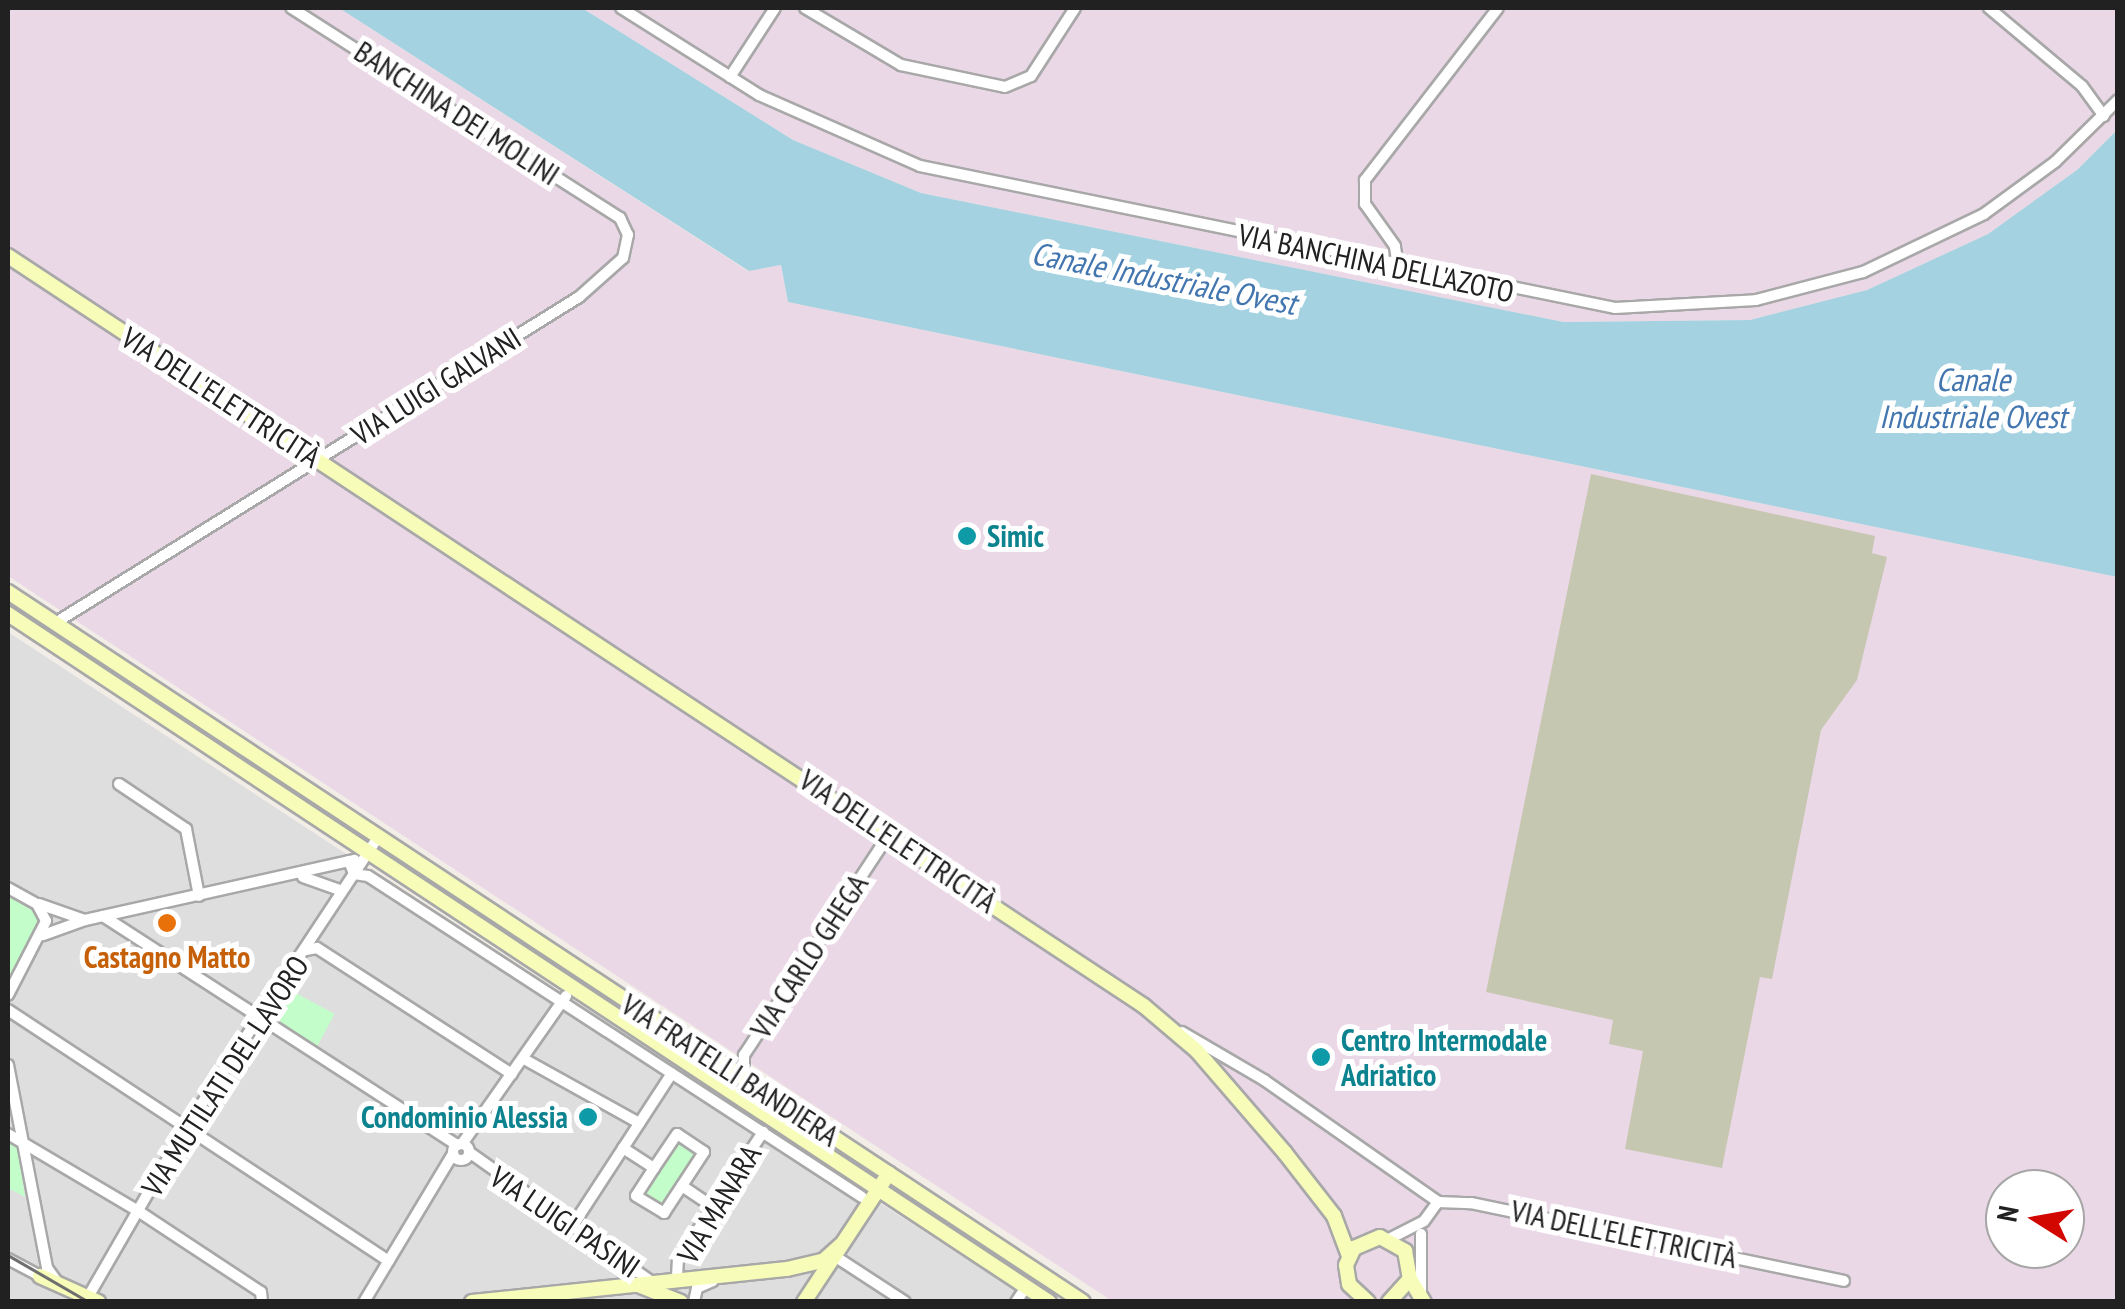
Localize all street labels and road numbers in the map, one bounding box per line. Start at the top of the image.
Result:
street label: BANCHINA DEI MOLINI [347,33,567,193]
street label: VIA BANCHINA DELL'AZOTO [1234,216,1518,310]
street label: VIA DELL'ELETTRICITÀ [114,319,328,475]
street label: VIA LUIGI GALVANI [344,319,528,453]
street label: VIA DELL'ELETTRICITÀ [792,761,1004,921]
street label: VIA CARLO GHEGA [742,867,876,1045]
street label: VIA MUTILATI DEL LAVORO [133,948,317,1204]
street label: VIA FRATELLI BANDIERA [614,986,846,1154]
street label: VIA MANARA [669,1138,769,1270]
street label: VIA LUIGI PASINI [483,1159,647,1285]
street label: VIA DELL'ELETTRICITÀ [1507,1192,1741,1276]

